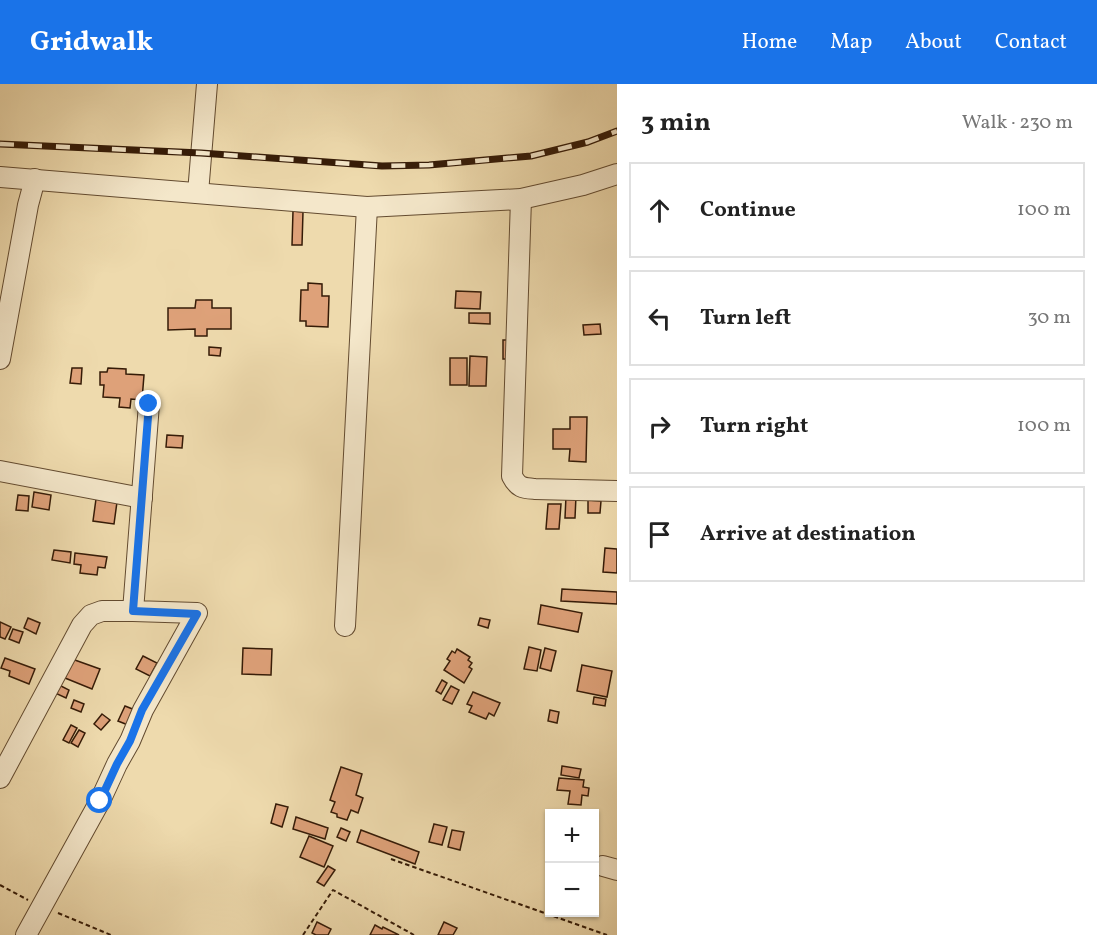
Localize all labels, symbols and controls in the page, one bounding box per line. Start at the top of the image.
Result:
text: Gridwalk [30,23,153,62]
text: Home [742,28,797,57]
text: Map [830,28,872,57]
text: About [905,28,962,57]
text: Contact [995,28,1067,57]
text: 3 min [641,105,711,141]
text: Walk · 230 m [962,109,1073,137]
icon: ahead [643,194,676,227]
text: Continue [700,195,796,226]
text: 100 m [1017,196,1071,224]
icon: left [643,302,676,335]
text: Turn left [700,303,791,334]
text: 30 m [1027,304,1071,332]
route end [135,390,161,416]
icon: right [643,410,676,443]
text: Turn right [700,411,808,442]
text: 100 m [1017,412,1071,440]
icon: arrive [643,518,676,551]
text: Arrive at destination [700,519,916,550]
route start [86,787,112,813]
map controls [545,809,599,917]
button: + [545,809,599,863]
button: − [545,863,599,917]

